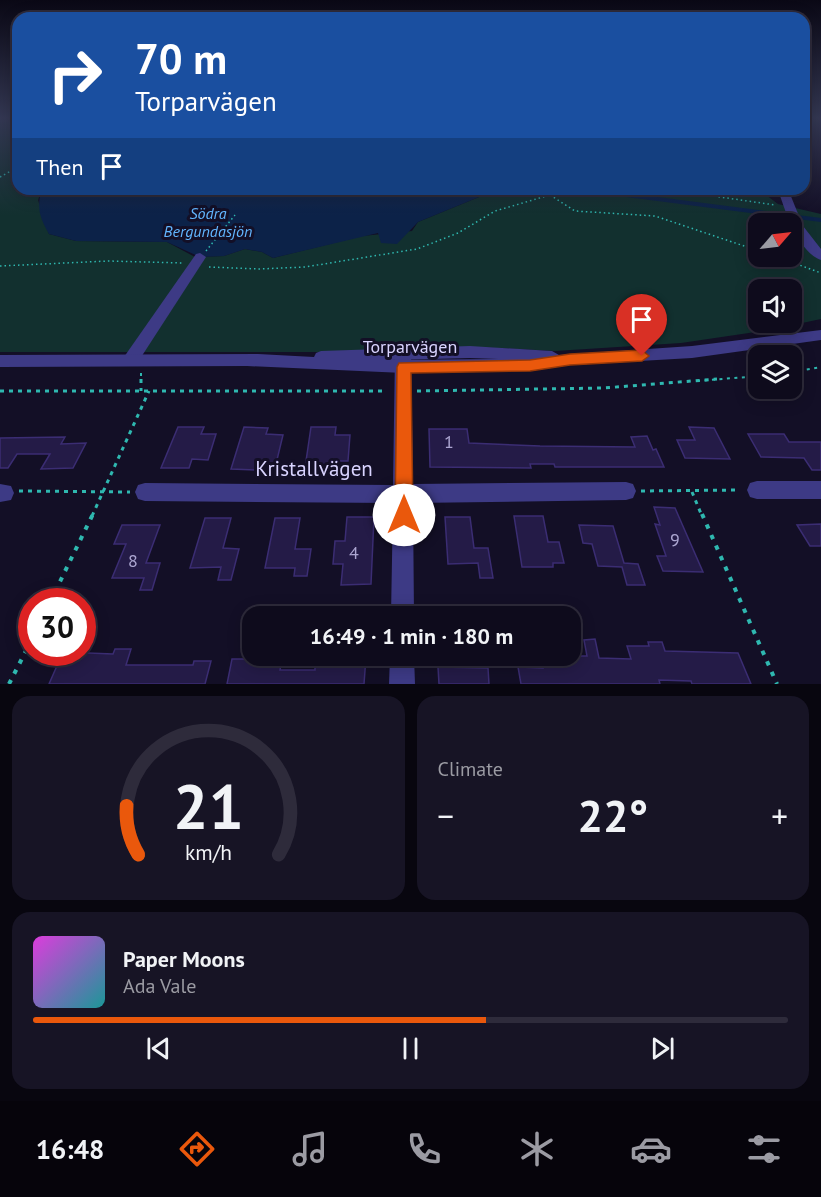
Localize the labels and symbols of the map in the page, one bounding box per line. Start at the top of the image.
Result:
water label: Södra Bergundasjön [164,203,252,241]
north arrow [748,213,802,267]
pin [616,294,667,356]
street label: Torparvägen [363,335,457,358]
house number: 1 [444,430,454,453]
street label: Kristallvägen [255,455,373,482]
position arrow [372,483,436,547]
house number: 9 [670,528,680,551]
house number: 4 [349,541,359,564]
house number: 8 [128,549,138,572]
speed limit sign: 30 [18,588,96,666]

